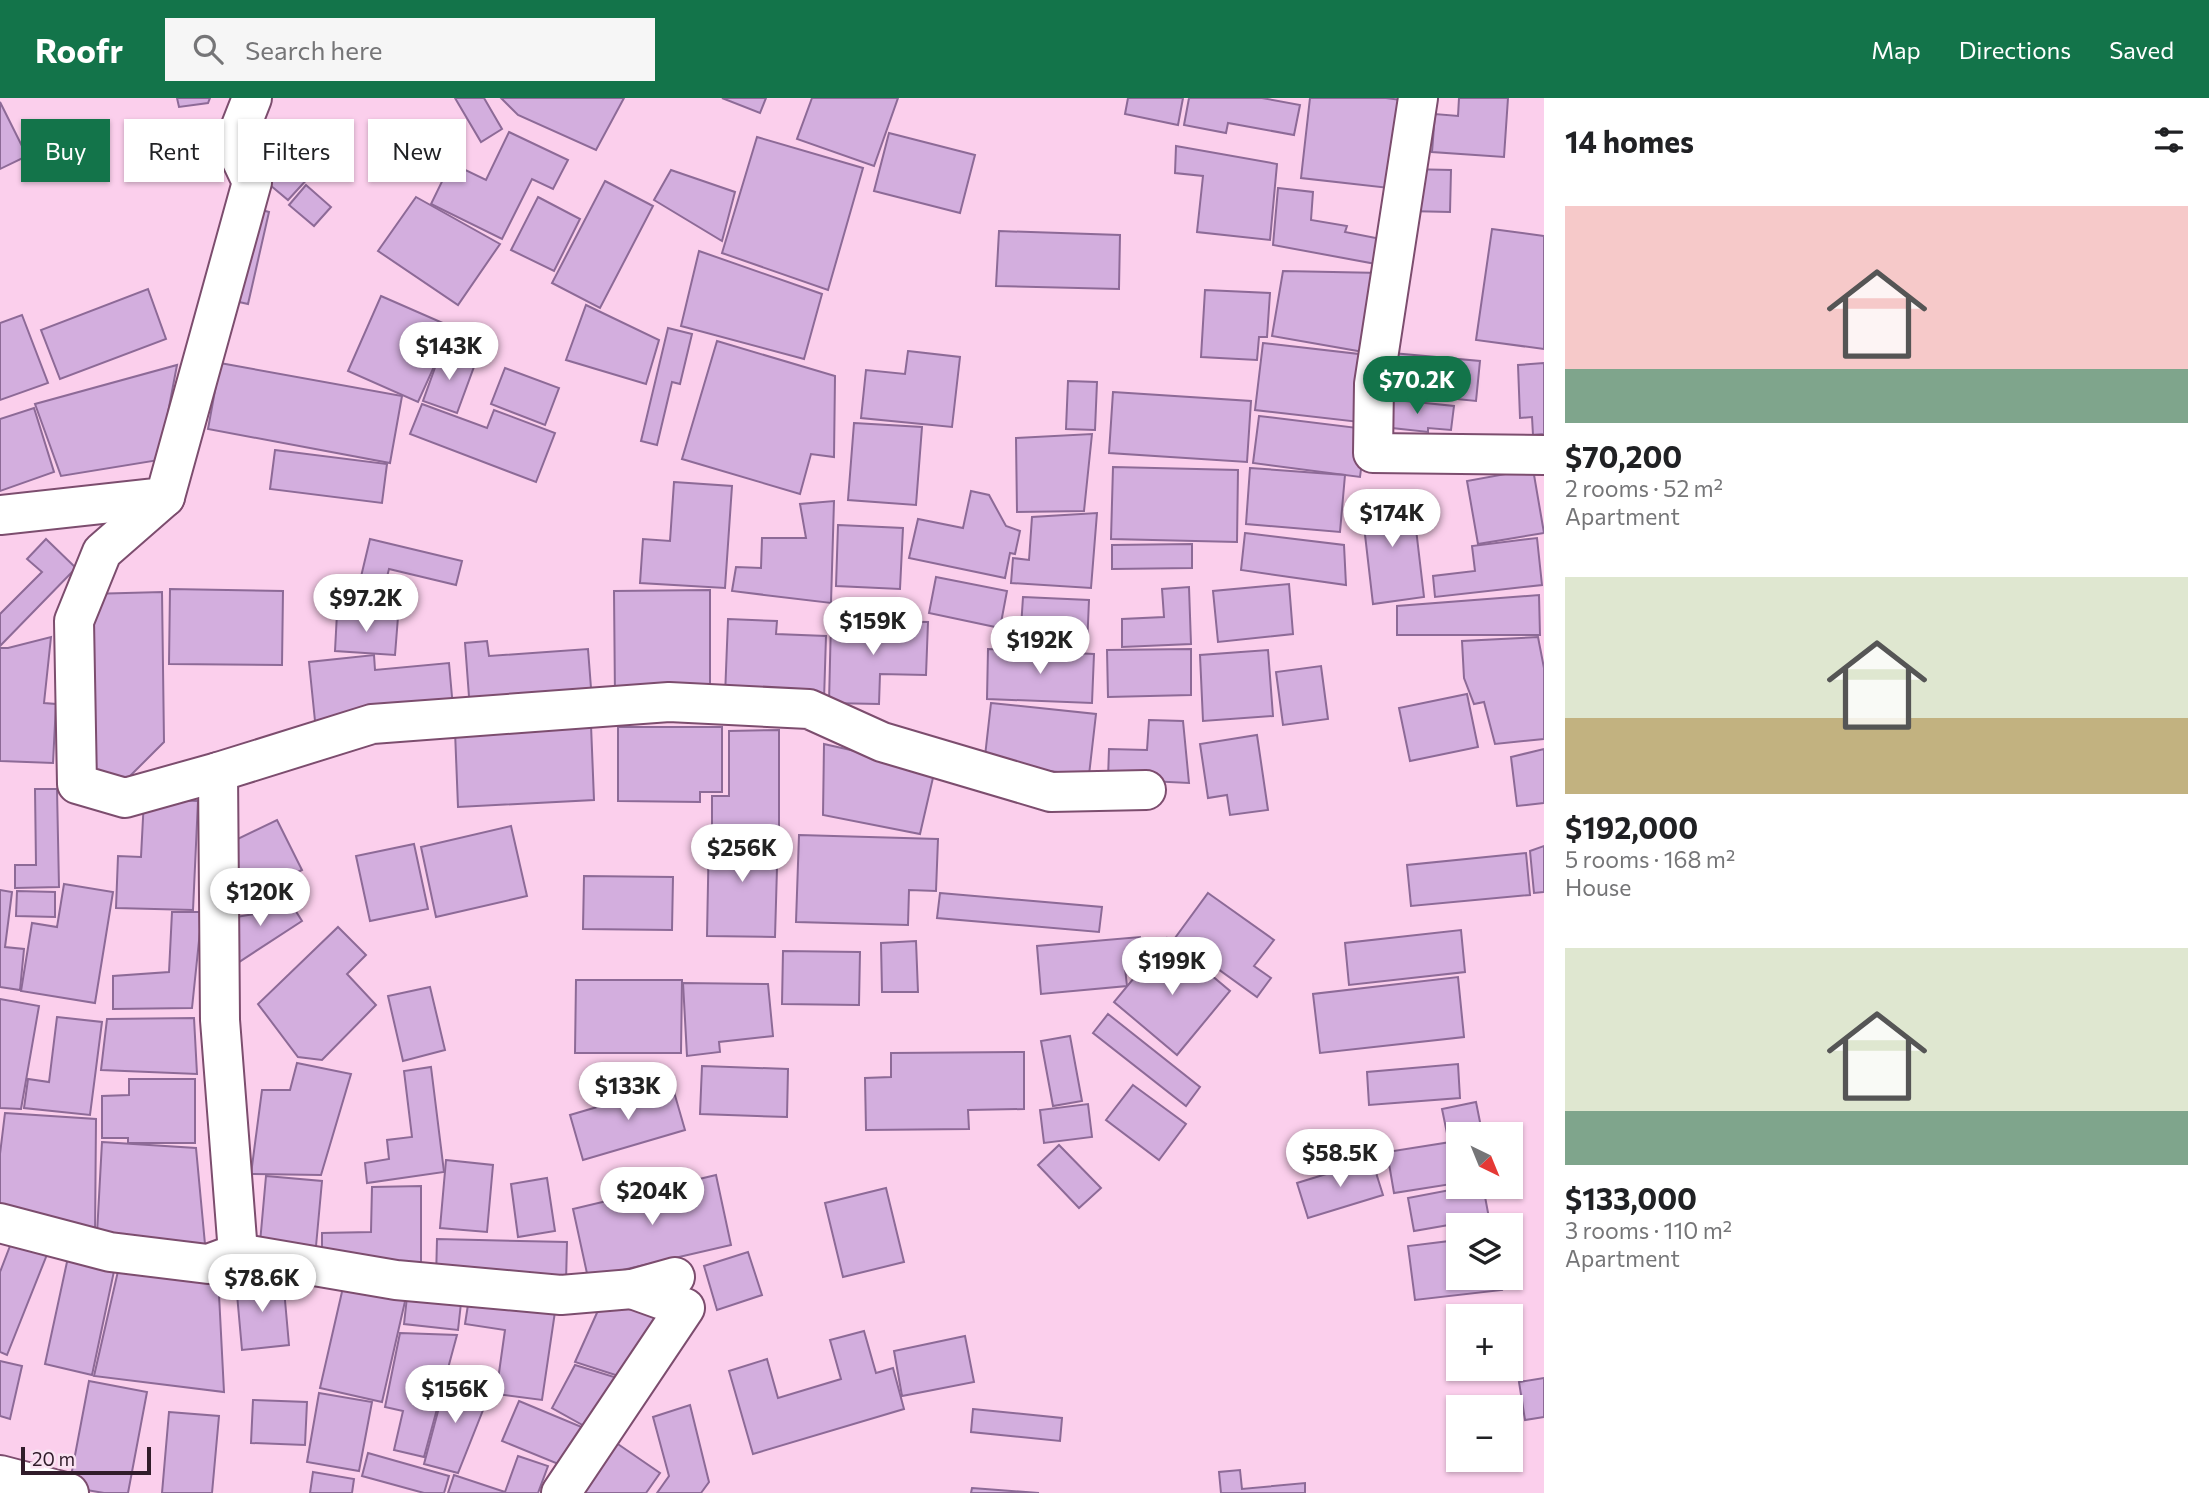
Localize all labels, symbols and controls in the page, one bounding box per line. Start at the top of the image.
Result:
search box [165,18,655,81]
text: Roofr [35,29,123,70]
icon: search [189,30,227,68]
text: Search here [245,34,383,65]
text: Map [1871,35,1921,64]
text: Directions [1959,35,2071,64]
text: Saved [2109,35,2174,64]
chip: Buy [21,119,110,182]
chip: Rent [124,119,224,182]
chip: Filters [238,119,354,182]
chip: New [368,119,466,182]
icon: filters [2150,121,2188,159]
text: 14 homes [1565,122,1694,159]
icon: home [1814,251,1940,377]
pin: $143K [400,322,498,382]
text: $143K [415,331,483,359]
pin: $70.2K [1360,356,1474,416]
text: $70.2K [1379,365,1455,393]
text: $70,200 [1565,437,1682,474]
text: 2 rooms · 52 m² [1565,474,1723,502]
pin: $174K [1343,490,1441,549]
text: $174K [1359,498,1425,526]
text: Apartment [1565,502,1680,530]
pin: $97.2K [309,574,423,634]
text: $97.2K [329,583,403,611]
pin: $159K [824,598,922,657]
text: $159K [839,606,907,634]
pin: $192K [991,616,1089,676]
icon: home [1814,622,1940,748]
text: $192K [1007,625,1073,653]
text: $192,000 [1565,808,1698,845]
pin: $256K [693,824,791,884]
text: $256K [707,833,777,861]
text: 5 rooms · 168 m² [1565,845,1735,873]
pin: $120K [211,868,309,928]
text: House [1565,873,1631,901]
text: $120K [226,877,294,905]
pin: $199K [1123,937,1221,997]
text: $199K [1138,946,1206,974]
icon: home [1814,993,1940,1119]
pin: $133K [579,1062,677,1122]
text: $133K [595,1071,661,1099]
north arrow [1446,1122,1522,1199]
map controls [1446,1122,1523,1472]
pin: $58.5K [1283,1130,1397,1189]
text: $58.5K [1302,1138,1378,1166]
pin: $204K [603,1168,701,1227]
text: $204K [616,1176,688,1204]
text: $133,000 [1565,1179,1697,1216]
button: layers [1446,1213,1523,1290]
text: 3 rooms · 110 m² [1565,1216,1732,1244]
text: Apartment [1565,1244,1680,1272]
pin: $78.6K [205,1254,319,1314]
text: $78.6K [224,1263,300,1291]
button: + [1446,1304,1523,1381]
pin: $156K [406,1366,504,1425]
text: $156K [421,1374,489,1402]
button: − [1446,1395,1523,1472]
scale bar [21,1444,150,1476]
text: 20 m [32,1447,75,1470]

